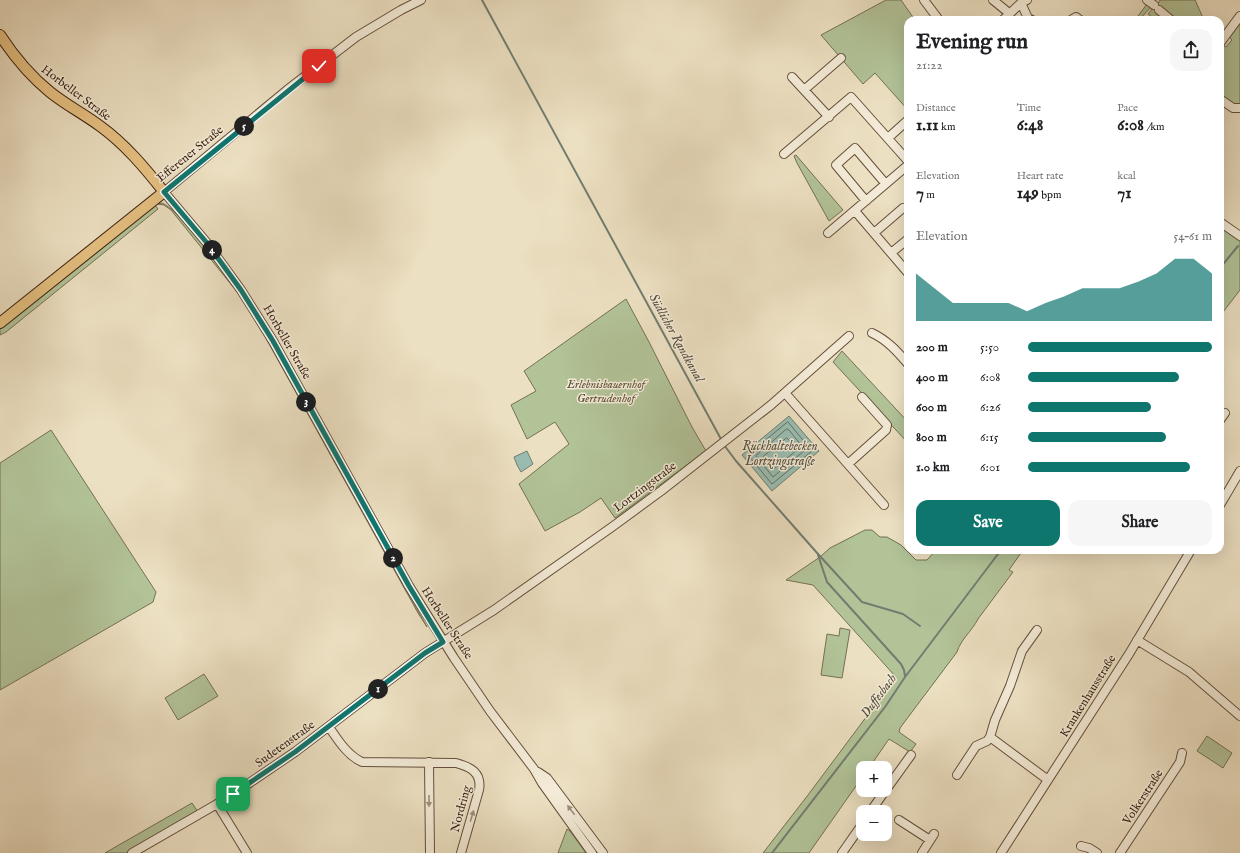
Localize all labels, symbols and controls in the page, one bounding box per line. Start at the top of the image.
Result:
text: Evening run [916,28,1028,56]
button: share [1170,29,1212,71]
pin [302,49,336,83]
icon: check [308,55,330,77]
text: 21:22 [916,57,943,74]
street label: Horbeller Straße [38,62,114,124]
text: Distance [916,101,956,115]
text: Time [1017,101,1041,115]
text: Pace [1117,101,1138,115]
text: 1.11 [916,115,939,136]
text: 6:48 [1017,115,1043,136]
text: 6:08 [1117,115,1144,136]
pin: 5 [234,116,254,136]
text: 5 [242,119,246,133]
text: km [939,120,955,134]
text: /km [1144,120,1165,134]
street label: Efferener Straße [154,122,227,185]
text: Elevation [916,169,960,183]
text: Heart rate [1017,169,1064,183]
text: kcal [1117,169,1136,183]
text: 7 [916,183,924,204]
text: 149 [1017,183,1039,204]
text: 71 [1117,183,1132,204]
text: m [924,188,935,202]
text: bpm [1039,188,1061,202]
text: Elevation [916,228,968,245]
text: 54–61 m [1174,228,1212,245]
pin: 4 [202,240,222,260]
text: 4 [209,243,215,257]
water label: Südlicher Randkanal [645,291,708,386]
street label: Horbeller Straße [260,302,315,382]
text: 200 m [916,339,948,356]
text: 5:50 [980,339,999,356]
text: 400 m [916,369,948,386]
text: 6:08 [980,369,1000,386]
park label: Erlebnisbauernhof Gertrudenhof [566,377,648,406]
pin: 3 [296,392,316,412]
text: 3 [304,395,308,409]
text: 600 m [916,399,947,416]
text: 6:26 [980,399,1001,416]
text: 800 m [916,429,947,446]
text: 6:15 [980,429,998,446]
water label: Rückhaltebecken Lortzingstraße [742,438,818,471]
street label: Lortzingstraße [611,458,680,516]
text: 1.0 km [916,459,950,476]
text: 6:01 [980,459,1000,476]
button: Save [916,500,1060,546]
button: Share [1068,500,1212,546]
pin: 2 [383,548,403,568]
text: 2 [390,551,396,565]
street label: Horbeller Straße [418,584,476,663]
street label: Krankenhausstraße [1057,652,1120,740]
water label: Duffesbach [857,670,901,721]
pin: 1 [368,679,388,699]
text: 1 [376,682,380,696]
street label: Sudetenstraße [252,717,318,771]
map controls [856,761,892,841]
button: + [856,761,892,797]
street label: Volkerstraße [1119,766,1167,828]
pin [216,777,250,811]
icon: arrive [222,783,244,805]
street label: Nordring [448,784,475,834]
one-way arrow [426,795,432,808]
one-way arrow [566,804,575,815]
button: − [856,805,892,841]
one-way arrow [469,809,475,821]

